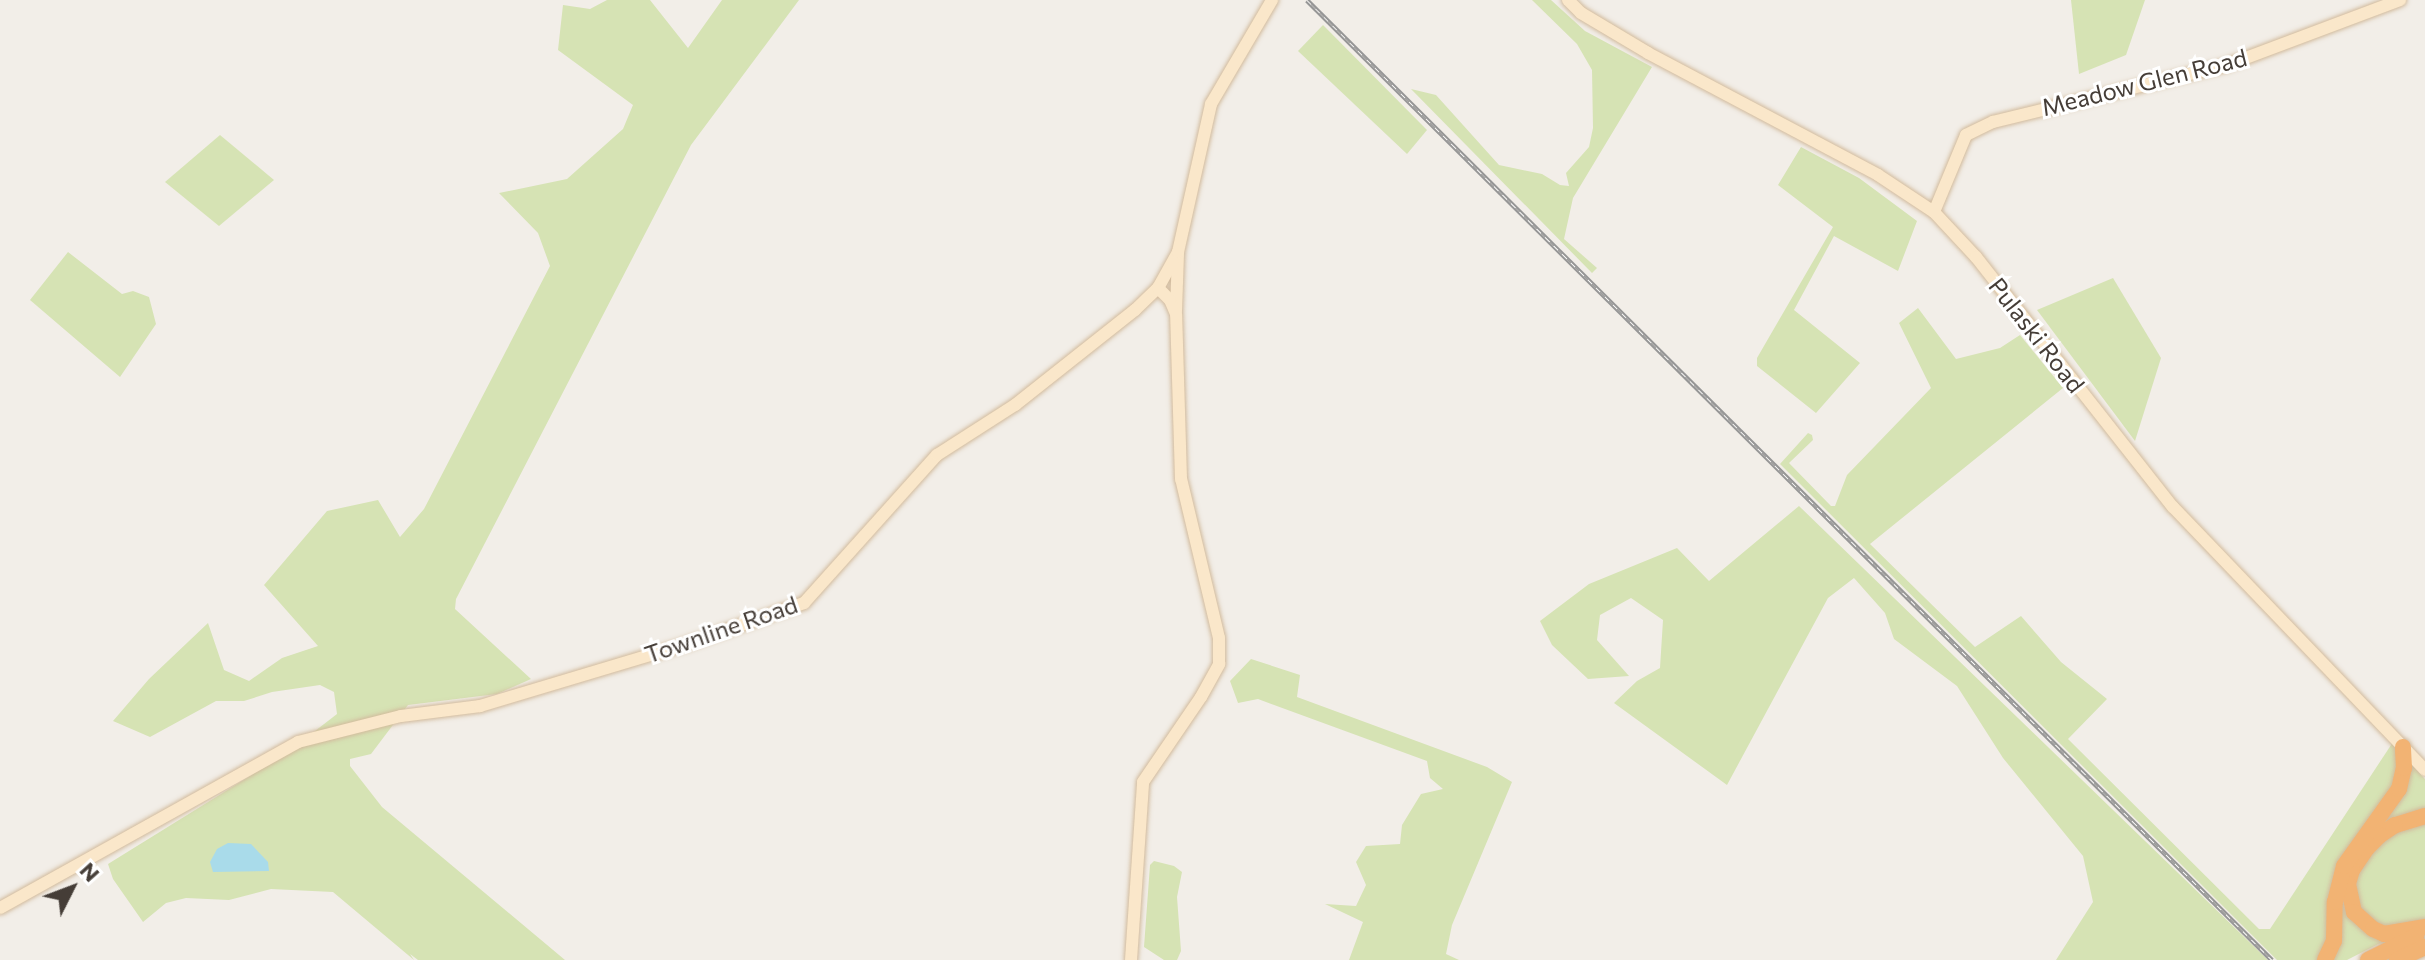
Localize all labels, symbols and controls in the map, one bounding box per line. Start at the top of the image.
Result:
street label: Meadow Glen Road [2038,43,2250,121]
street label: Pulaski Road [1983,272,2091,398]
street label: Townline Road [641,589,801,669]
north arrow [32,848,112,928]
text: N [75,856,106,887]

